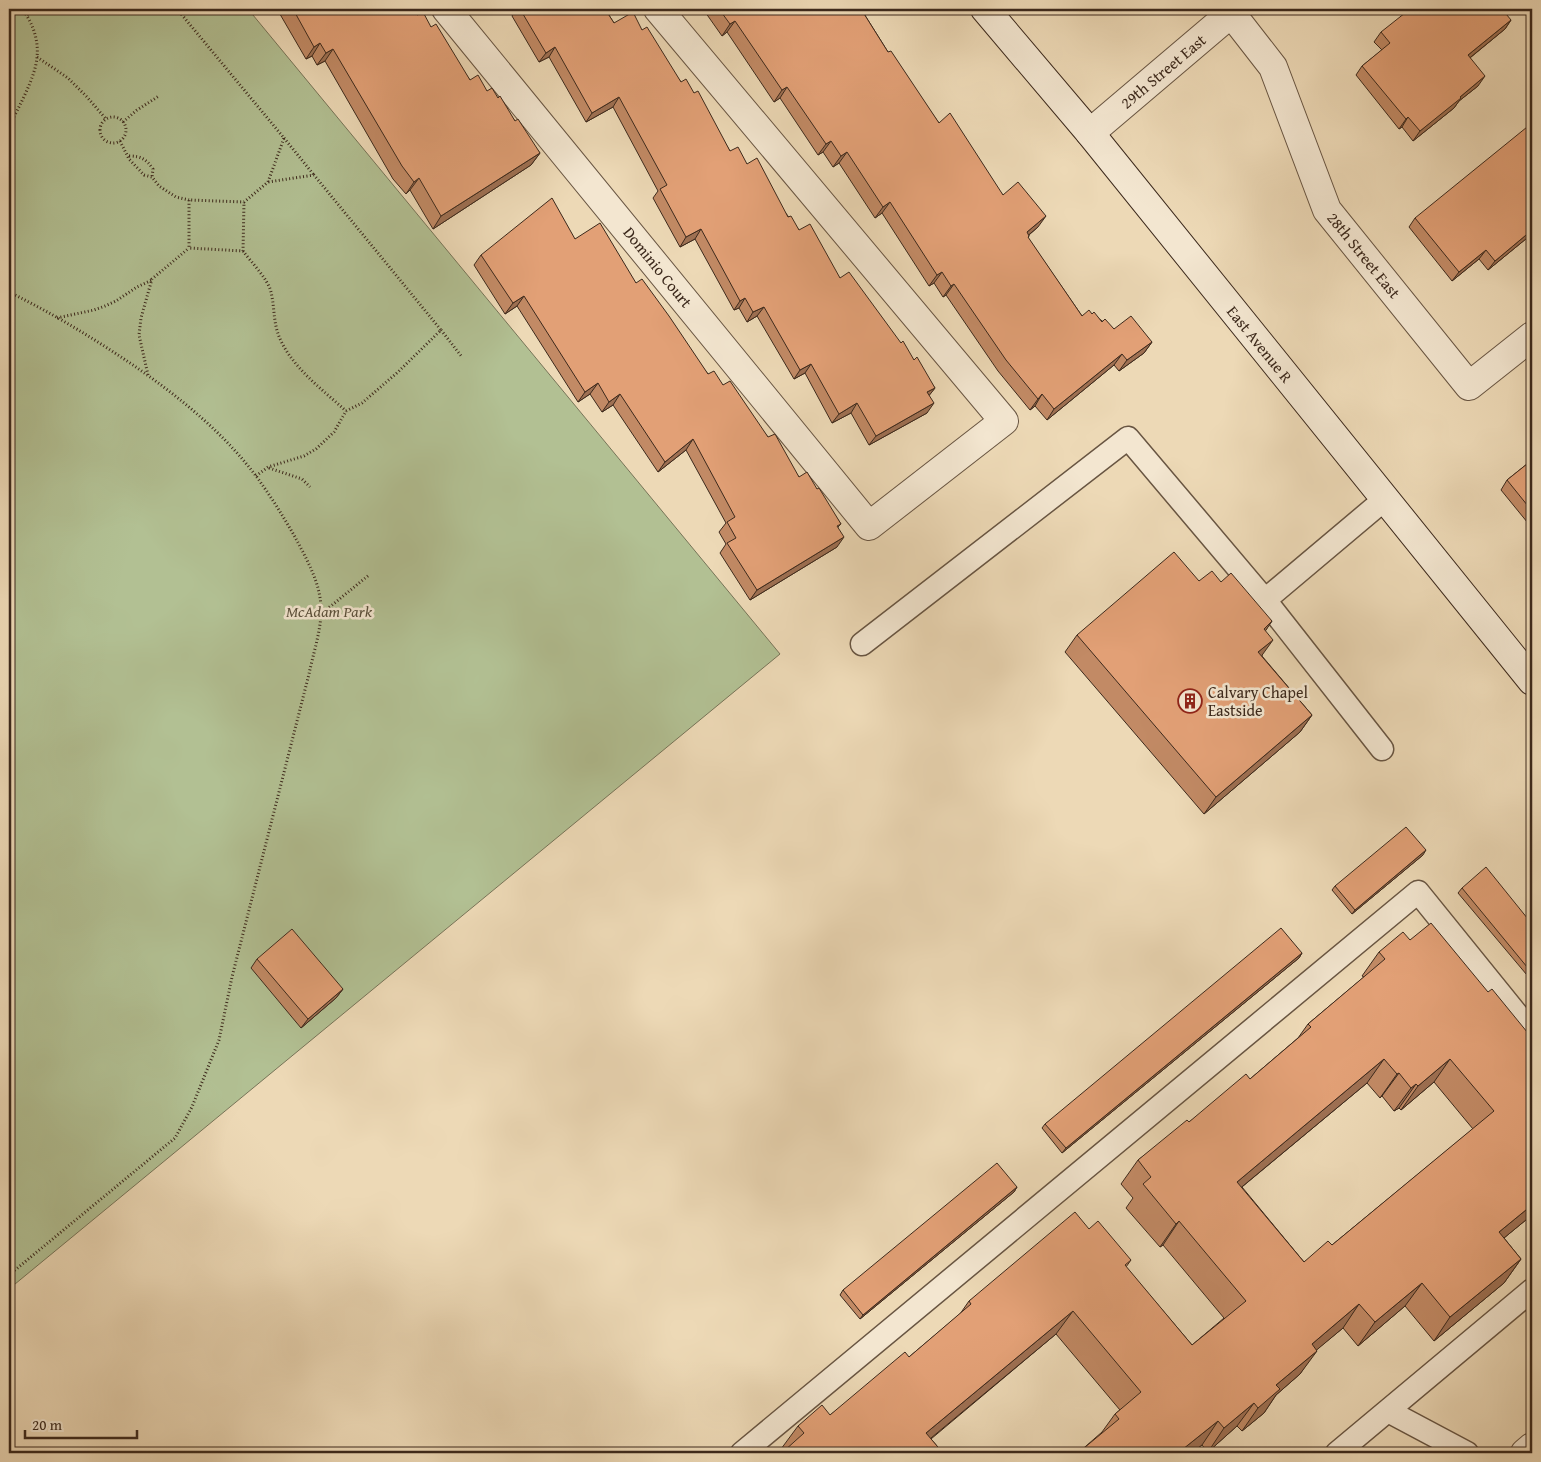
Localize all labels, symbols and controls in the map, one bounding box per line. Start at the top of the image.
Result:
street label: 29th Street East [1115,28,1211,114]
street label: 28th Street East [1322,207,1407,304]
street label: Dominio Court [618,221,698,313]
street label: East Avenue R [1221,300,1299,388]
park label: McAdam Park [286,599,373,623]
place label: Calvary Chapel Eastside [1208,680,1308,722]
building icon: Calvary Chapel Eastside [1177,688,1203,714]
scale bar [25,1407,138,1439]
text: 20 m [32,1414,63,1435]

